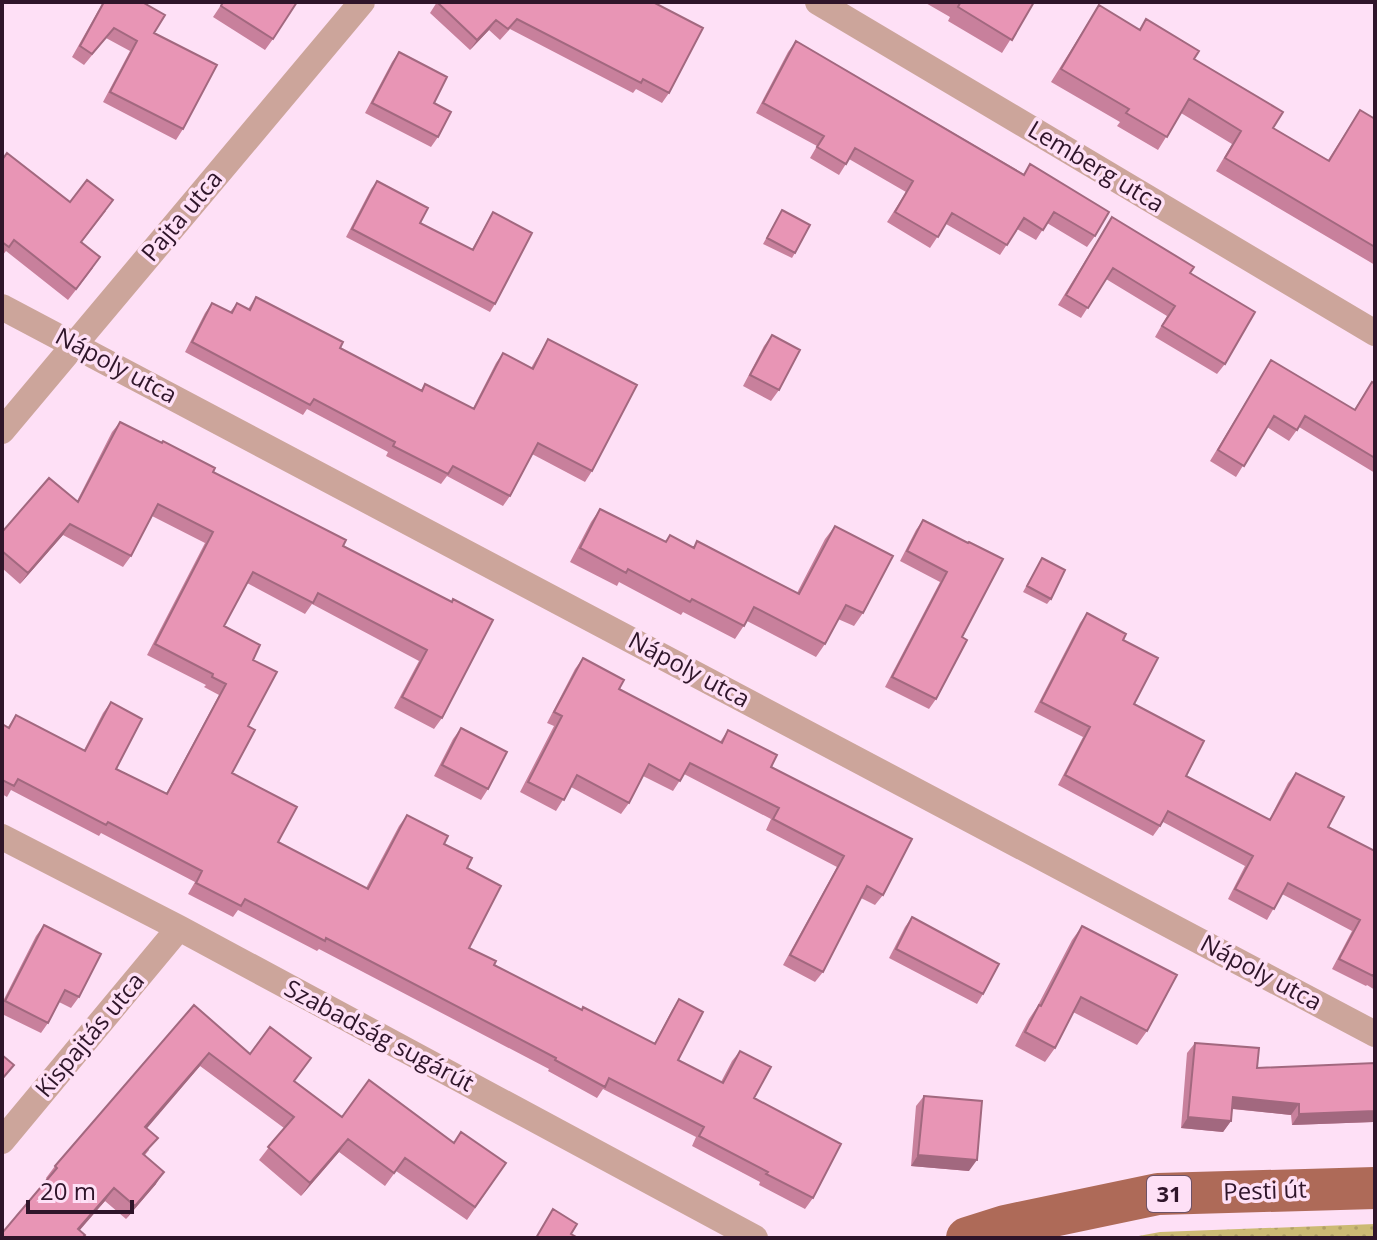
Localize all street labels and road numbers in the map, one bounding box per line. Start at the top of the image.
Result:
street label: Lemberg utca [1022,112,1171,219]
street label: Pajta utca [133,162,229,268]
street label: Nápoly utca [50,319,183,410]
street label: Nápoly utca [623,623,756,714]
street label: Nápoly utca [1195,926,1328,1017]
street label: Kispajtás utca [27,964,151,1104]
street label: Szabadság sugárút [279,971,480,1099]
street label: Pesti út [1223,1172,1307,1207]
road number: 31 [1147,1176,1191,1212]

